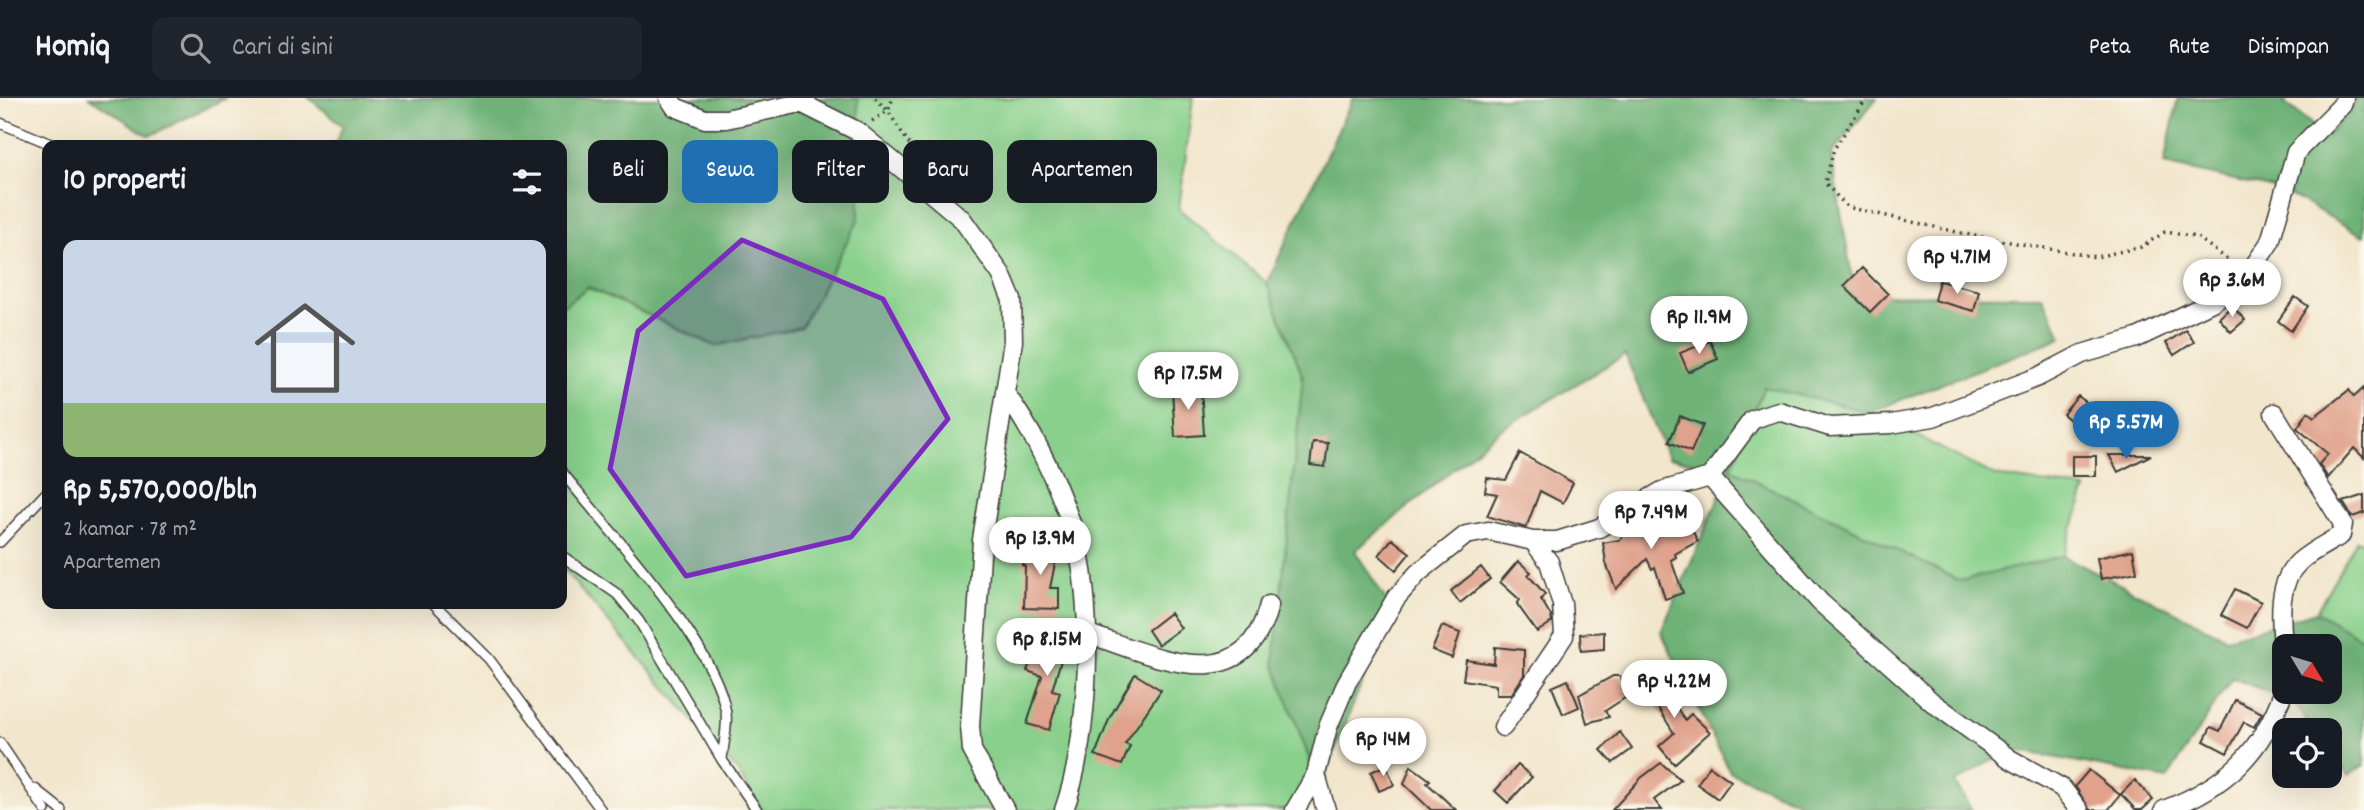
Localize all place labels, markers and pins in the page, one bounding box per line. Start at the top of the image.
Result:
pin: Rp 4.71M [1885,236,2029,296]
pin: Rp 3.6M [2167,260,2297,319]
pin: Rp 11.9M [1627,296,1771,356]
pin: Rp 17.5M [1116,352,1260,412]
pin: Rp 5.57M [2054,402,2198,461]
pin: Rp 7.49M [1579,491,1723,551]
pin: Rp 13.9M [968,518,1112,577]
pin: Rp 8.15M [975,618,1119,678]
pin: Rp 4.22M [1602,660,1746,720]
pin: Rp 14M [1326,718,1440,778]

